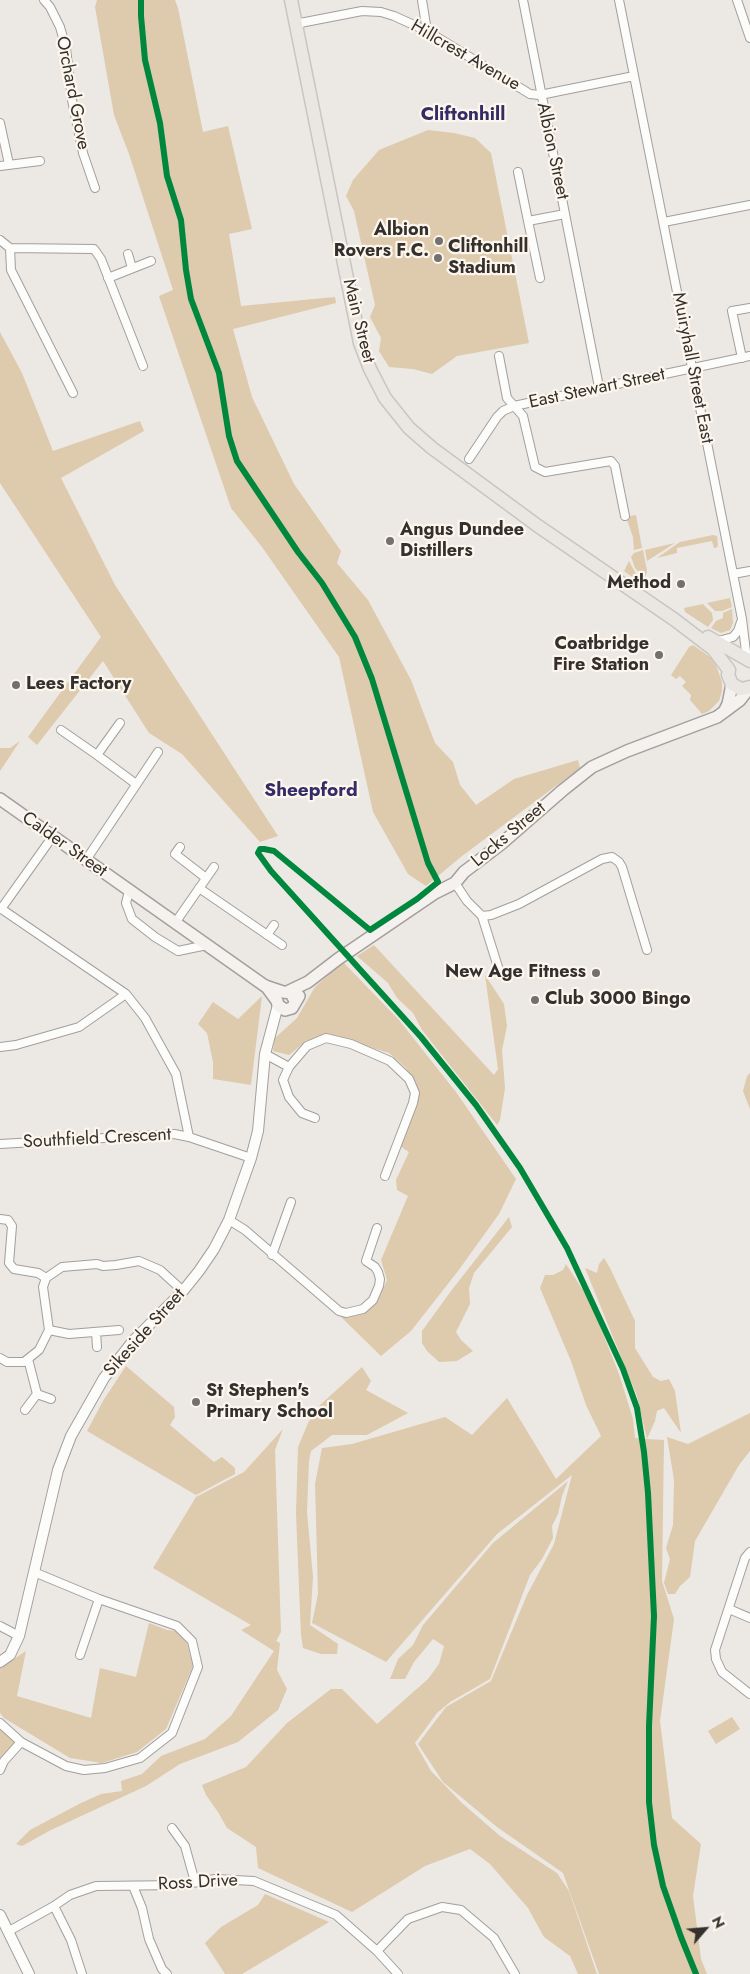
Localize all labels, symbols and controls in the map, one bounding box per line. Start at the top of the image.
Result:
street label: Hillcrest Avenue [406,16,524,96]
street label: Orchard Grove [50,34,94,152]
street label: Albion Street [531,101,573,201]
district label: Cliftonhill [421,104,505,126]
place label: Albion Rovers F.C. [334,220,429,262]
marker: Albion Rovers F.C. [433,235,445,247]
place label: Cliftonhill Stadium [448,237,528,280]
marker: Cliftonhill Stadium [432,252,444,264]
street label: Main Street [337,277,379,365]
street label: Muiryhall Street East [667,291,717,445]
street label: East Stewart Street [527,364,667,414]
place label: Angus Dundee Distillers [400,520,524,562]
marker: Angus Dundee Distillers [384,535,396,547]
place label: Method [607,573,671,595]
marker: Method [675,578,687,590]
place label: Coatbridge Fire Station [553,634,649,676]
marker: Coatbridge Fire Station [653,649,665,661]
place label: Lees Factory [26,674,131,696]
marker: Lees Factory [10,679,22,691]
district label: Sheepford [264,780,358,802]
street label: Locks Street [468,798,550,872]
street label: Calder Street [17,808,111,882]
place label: New Age Fitness [445,962,586,984]
marker: New Age Fitness [590,967,602,979]
place label: Club 3000 Bingo [545,989,691,1011]
marker: Club 3000 Bingo [529,994,541,1006]
street label: Southfield Crescent [22,1124,172,1154]
street label: Sikeside Street [100,1284,190,1382]
place label: St Stephen's Primary School [206,1381,333,1424]
marker: St Stephen's Primary School [190,1396,202,1408]
street label: Ross Drive [158,1870,238,1896]
north arrow [680,1904,730,1954]
text: N [707,1913,730,1932]

